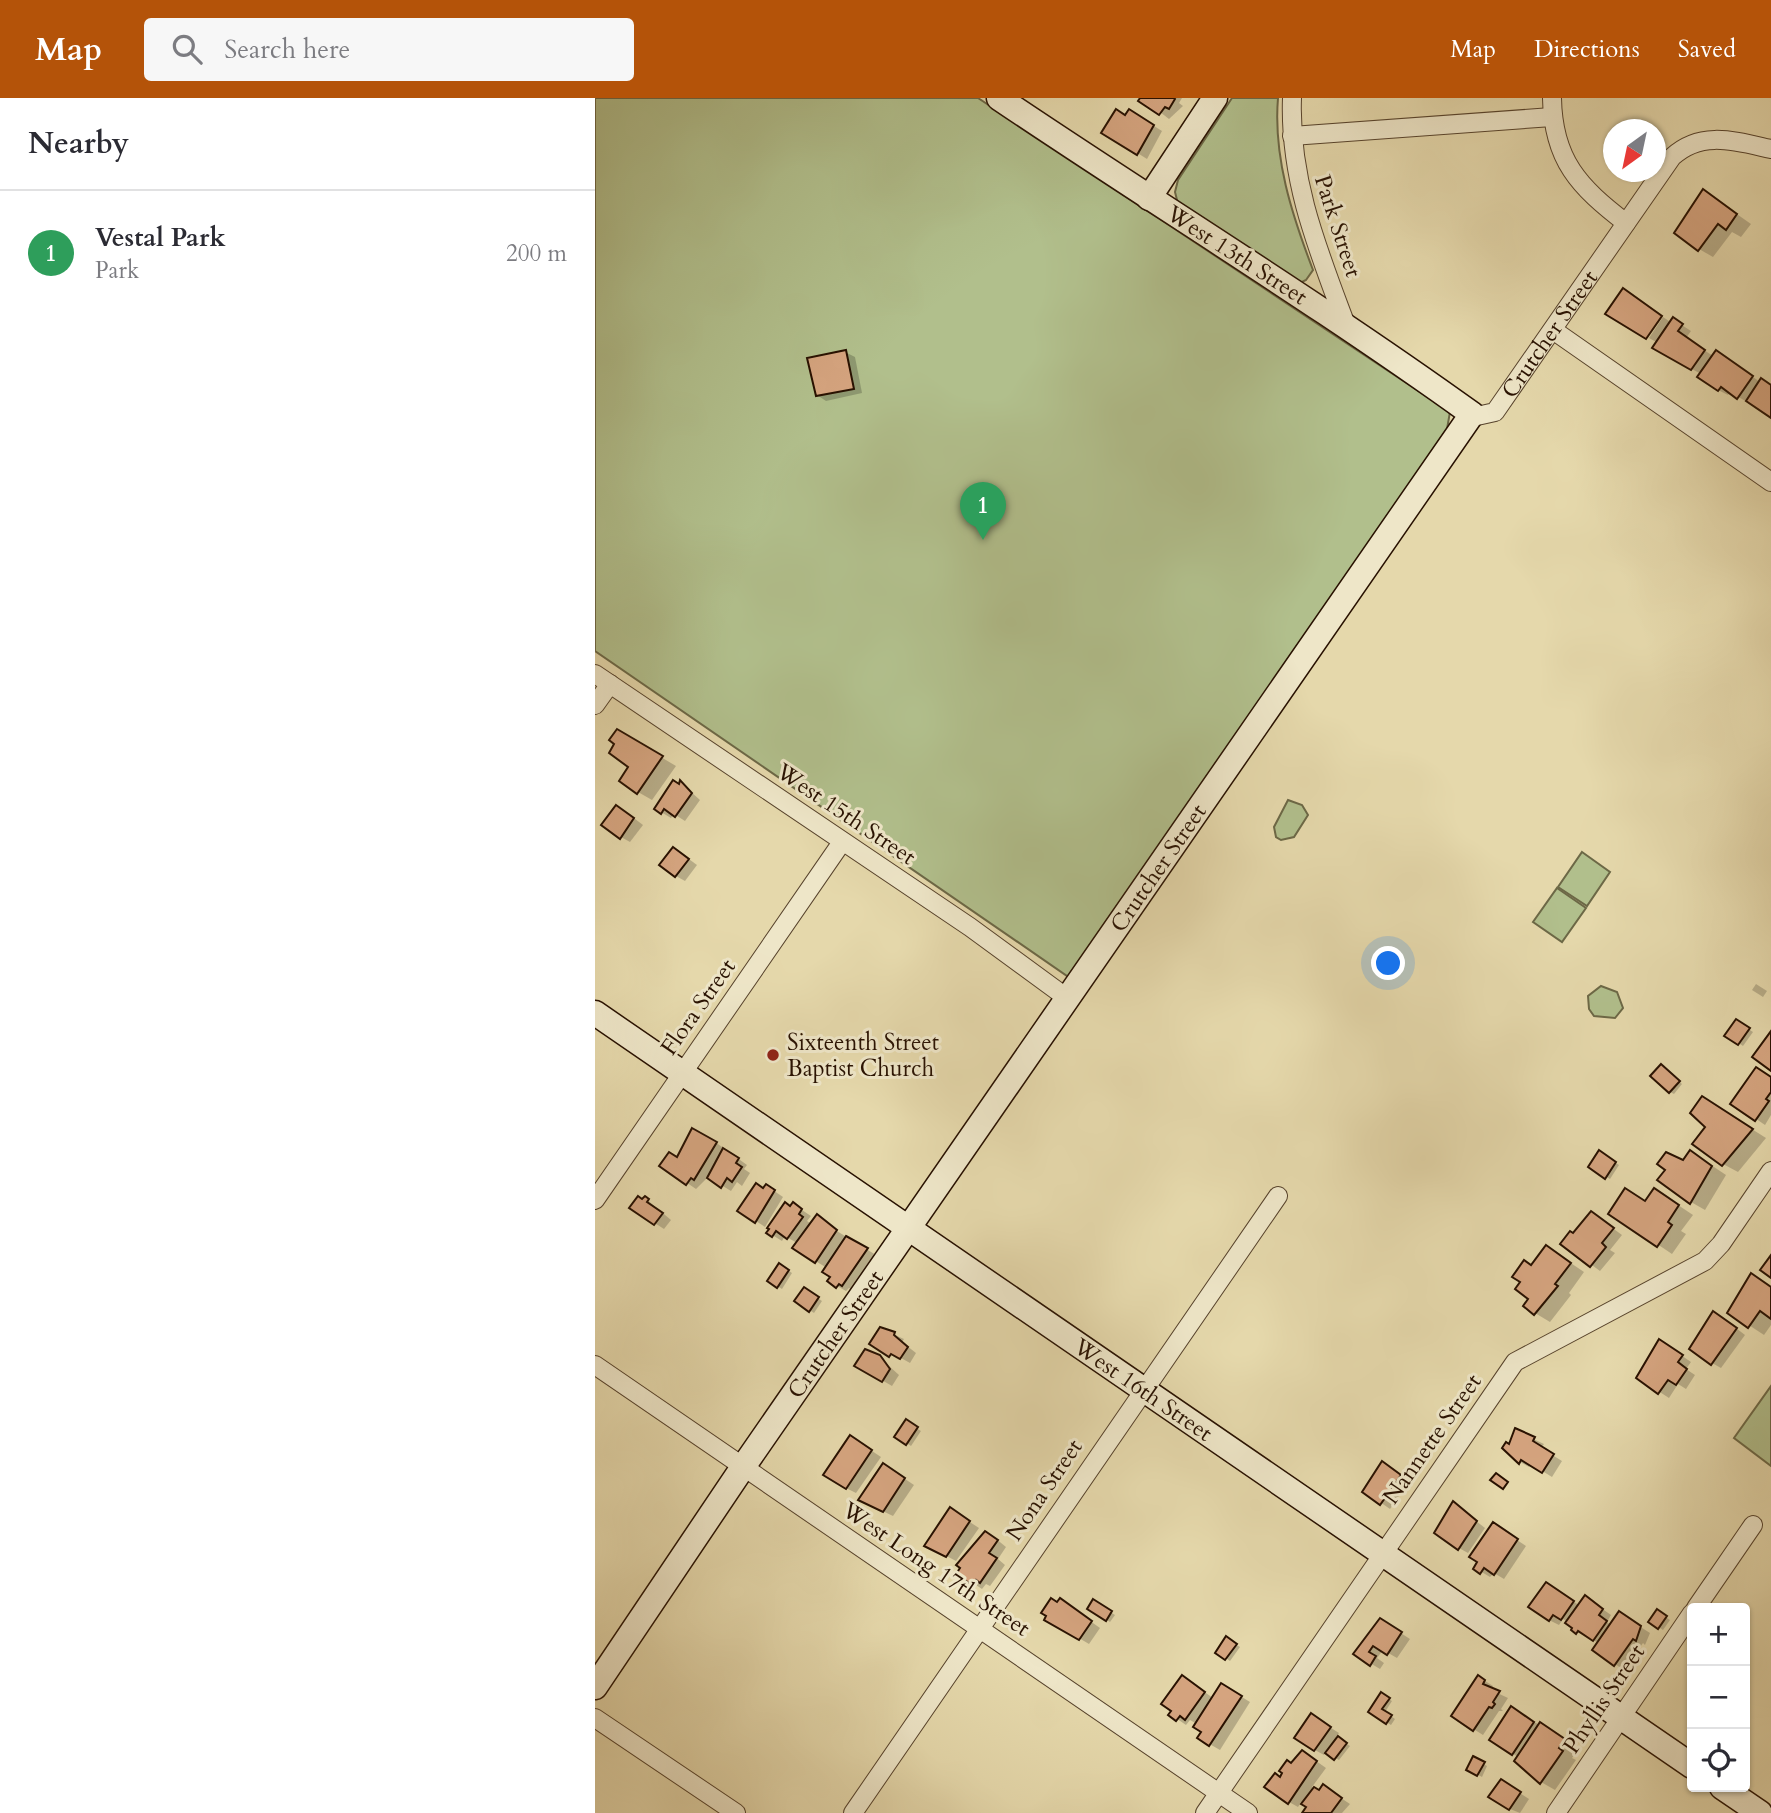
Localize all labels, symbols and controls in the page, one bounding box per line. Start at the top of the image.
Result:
search box [144,18,634,81]
text: Map [35,27,102,72]
icon: search [168,30,206,68]
text: Search here [224,32,350,67]
text: Map [1450,33,1496,66]
text: Directions [1534,33,1640,66]
text: Saved [1678,33,1736,66]
north arrow [1603,119,1666,182]
text: Nearby [28,123,129,164]
street label: Park Street [1307,171,1369,281]
street label: West 13th Street [1160,197,1313,312]
text: Vestal Park [95,220,226,255]
text: 1 [45,238,57,269]
text: 200 m [506,238,567,269]
text: Park [95,255,139,286]
street label: Crutcher Street [1494,264,1605,404]
pin: 1 [960,482,1006,540]
street label: West 15th Street [769,755,922,872]
street label: Crutcher Street [1103,797,1213,938]
your location [1371,946,1405,980]
street label: Flora Street [653,953,743,1061]
place label: Sixteenth Street Baptist Church [787,1027,939,1084]
marker: Sixteenth Street Baptist Church [765,1047,781,1063]
street label: Crutcher Street [780,1264,890,1404]
street label: West 16th Street [1067,1330,1219,1448]
street label: Nannette Street [1376,1368,1488,1510]
street label: Nona Street [999,1433,1089,1547]
street label: West Long 17th Street [835,1494,1036,1643]
map controls [1687,1603,1750,1792]
button: + [1687,1603,1750,1666]
street label: Phyllis Street [1556,1638,1652,1760]
button: − [1687,1666,1750,1729]
button: locate [1687,1729,1750,1792]

